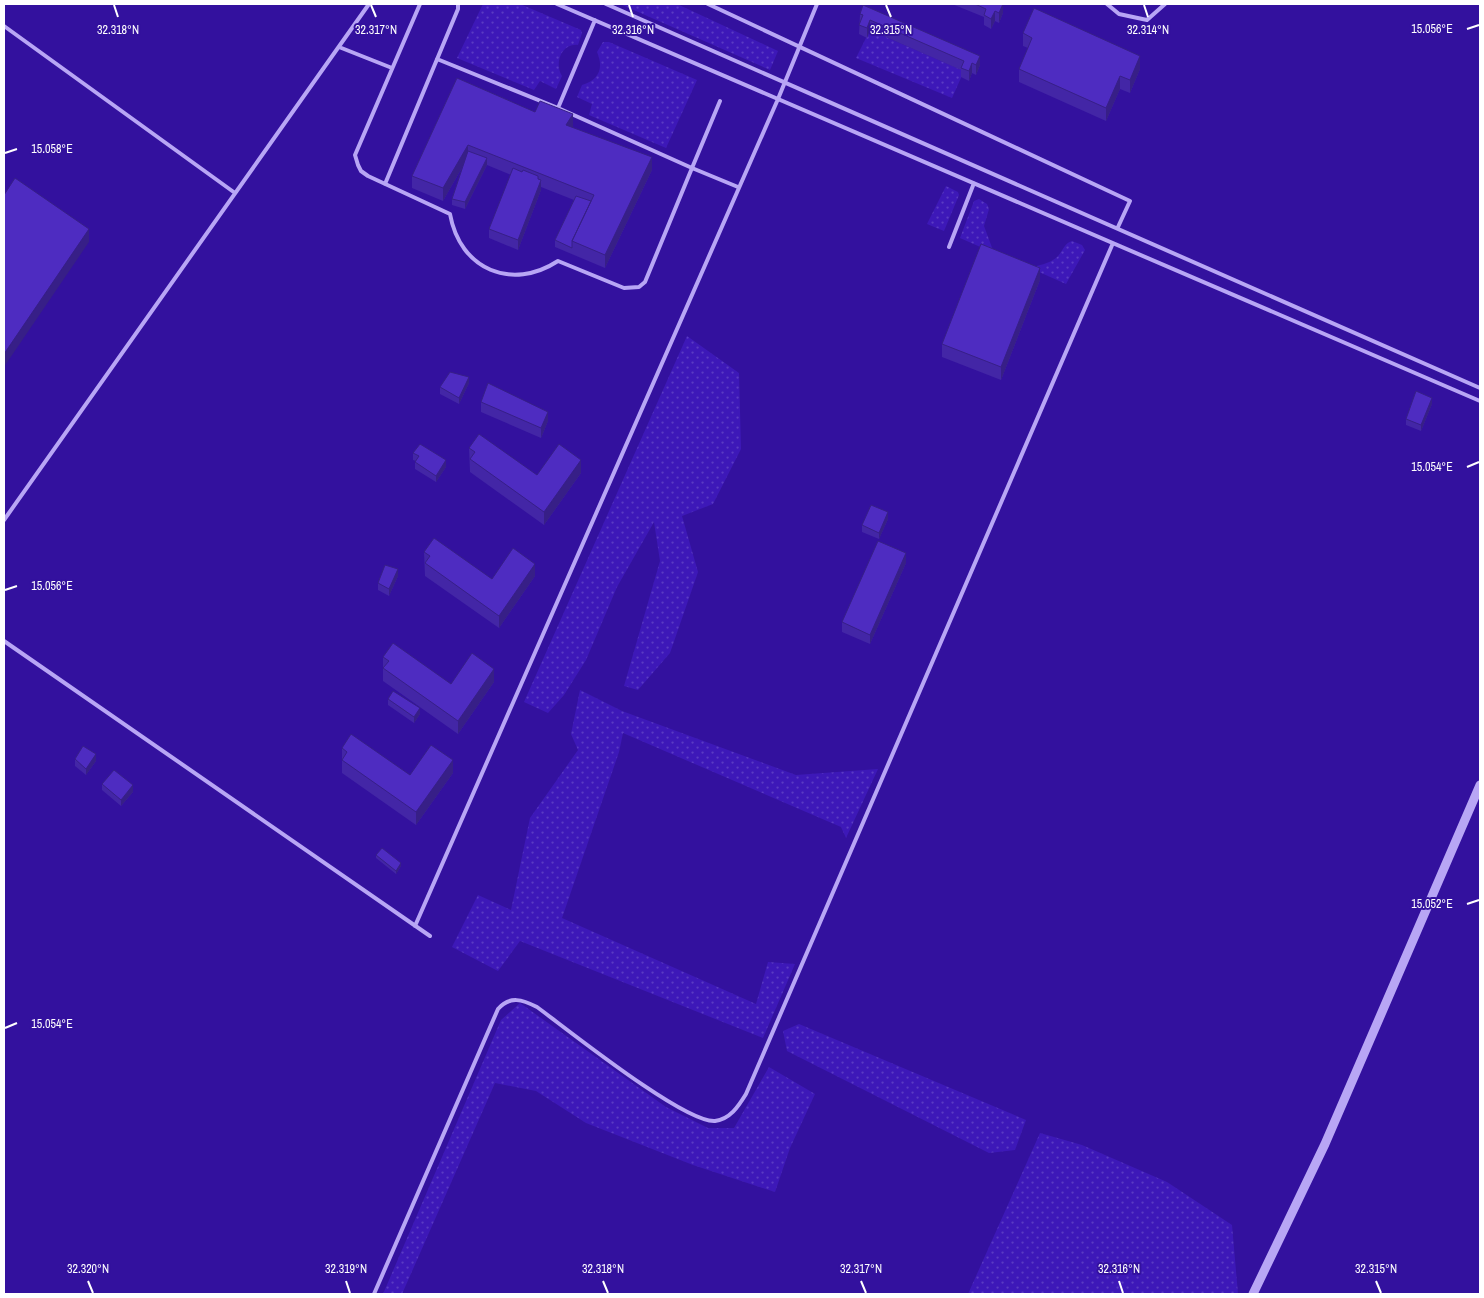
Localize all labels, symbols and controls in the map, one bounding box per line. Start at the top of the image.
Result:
text: 15.056°E [1411,21,1453,37]
text: 32.318°N [97,22,139,38]
text: 32.317°N [355,22,397,38]
text: 32.316°N [612,22,654,38]
text: 32.315°N [870,22,912,38]
text: 32.314°N [1127,22,1169,38]
text: 15.058°E [31,141,73,157]
text: 15.054°E [1411,459,1453,475]
text: 15.056°E [31,578,73,594]
text: 15.052°E [1411,896,1453,912]
text: 15.054°E [31,1016,73,1032]
text: 32.320°N [67,1261,109,1277]
text: 32.319°N [325,1261,367,1277]
text: 32.318°N [582,1261,624,1277]
text: 32.317°N [840,1261,882,1277]
text: 32.316°N [1098,1261,1140,1277]
text: 32.315°N [1355,1261,1397,1277]

